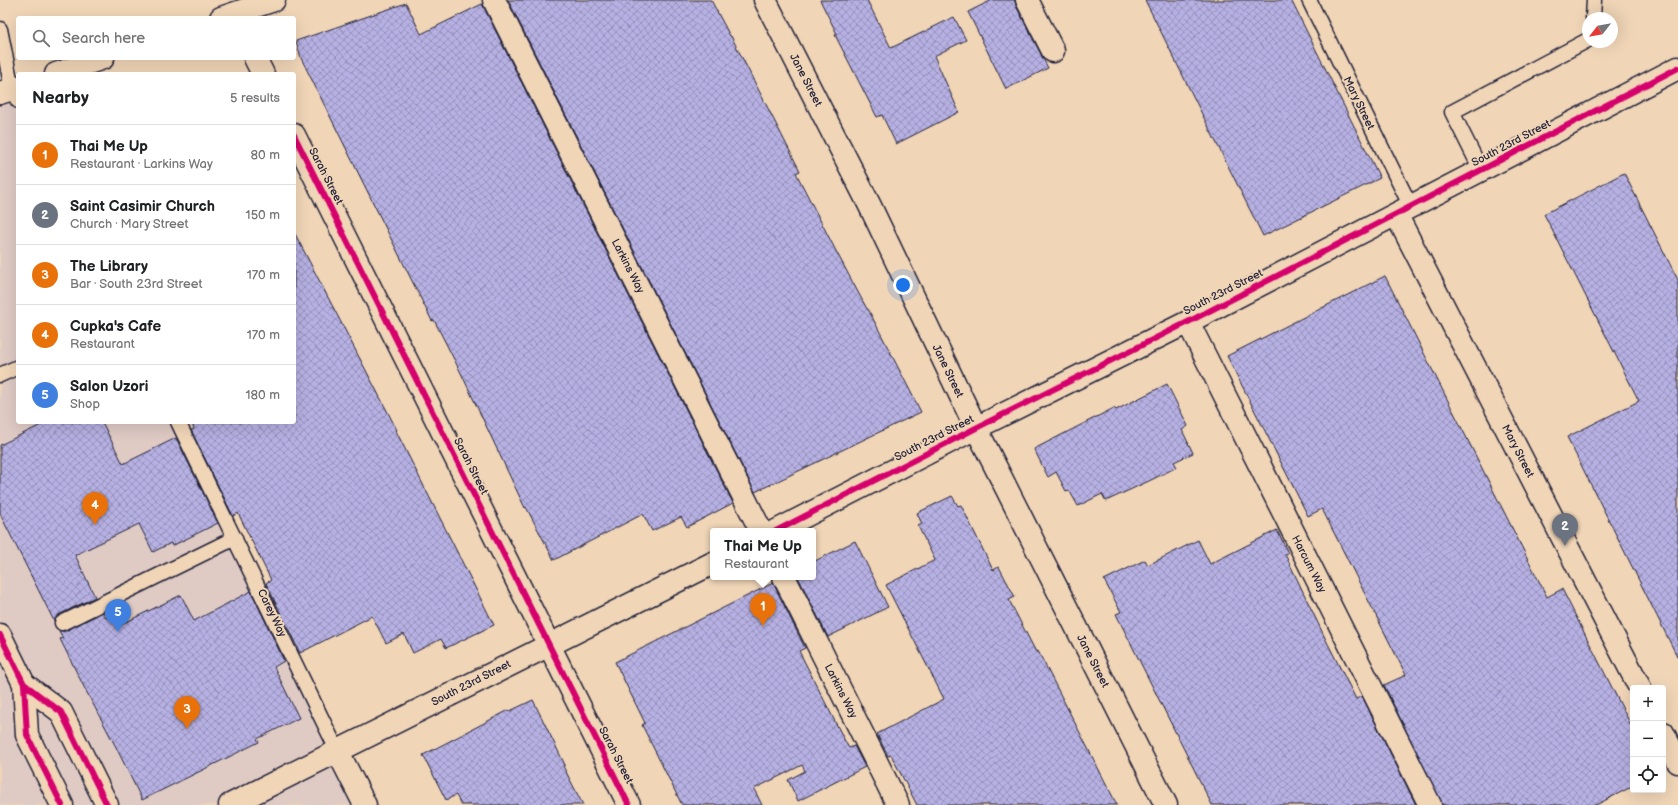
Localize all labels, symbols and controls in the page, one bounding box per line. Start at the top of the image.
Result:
north arrow [1582,12,1618,48]
search box [16,16,296,60]
icon: search [30,27,52,49]
text: Search here [62,29,145,48]
street label: Jane Street [787,51,825,109]
street label: Mary Street [1341,74,1378,132]
text: Nearby [32,88,89,108]
text: 5 results [230,90,280,106]
street label: South 23rd Street [1469,116,1553,169]
text: Thai Me Up [70,137,148,156]
street label: Sarah Street [306,145,346,207]
text: 1 [42,147,48,163]
text: 80 m [251,147,280,163]
text: Restaurant · Larkins Way [70,156,213,172]
text: Saint Casimir Church [70,197,215,216]
text: 2 [41,207,49,223]
text: 150 m [246,207,280,223]
text: Church · Mary Street [70,216,189,232]
street label: Larkins Way [609,237,647,295]
text: The Library [70,257,148,276]
street label: South 23rd Street [1181,266,1265,318]
text: 3 [41,267,49,283]
text: 170 m [247,267,280,283]
your location [893,275,913,295]
text: Bar · South 23rd Street [70,276,202,292]
text: Cupka's Cafe [70,317,161,336]
text: 4 [41,327,49,343]
text: 170 m [247,327,280,343]
text: Restaurant [70,336,135,352]
street label: Jane Street [930,342,967,400]
text: Salon Uzori [70,377,148,396]
text: 5 [41,387,49,403]
text: 180 m [245,387,280,403]
text: Shop [70,396,100,412]
street label: South 23rd Street [892,412,976,464]
street label: Mary Street [1499,422,1537,480]
street label: Sarah Street [451,435,491,497]
pin: 4 [82,492,108,525]
pin: 2 [1552,513,1578,546]
popup [710,528,816,580]
street label: Harcum Way [1289,533,1329,595]
text: Thai Me Up [724,537,802,556]
text: Restaurant [724,556,789,572]
street label: Carey Way [255,587,289,639]
pin: 1 [750,593,776,626]
pin: 5 [105,599,131,632]
street label: Jane Street [1074,632,1112,690]
street label: South 23rd Street [429,657,513,709]
street label: Larkins Way [822,662,860,720]
map controls [1630,685,1666,793]
button: + [1630,685,1666,721]
pin: 3 [174,696,200,729]
button: − [1630,721,1666,757]
street label: Sarah Street [596,724,636,786]
button: locate [1630,757,1666,793]

